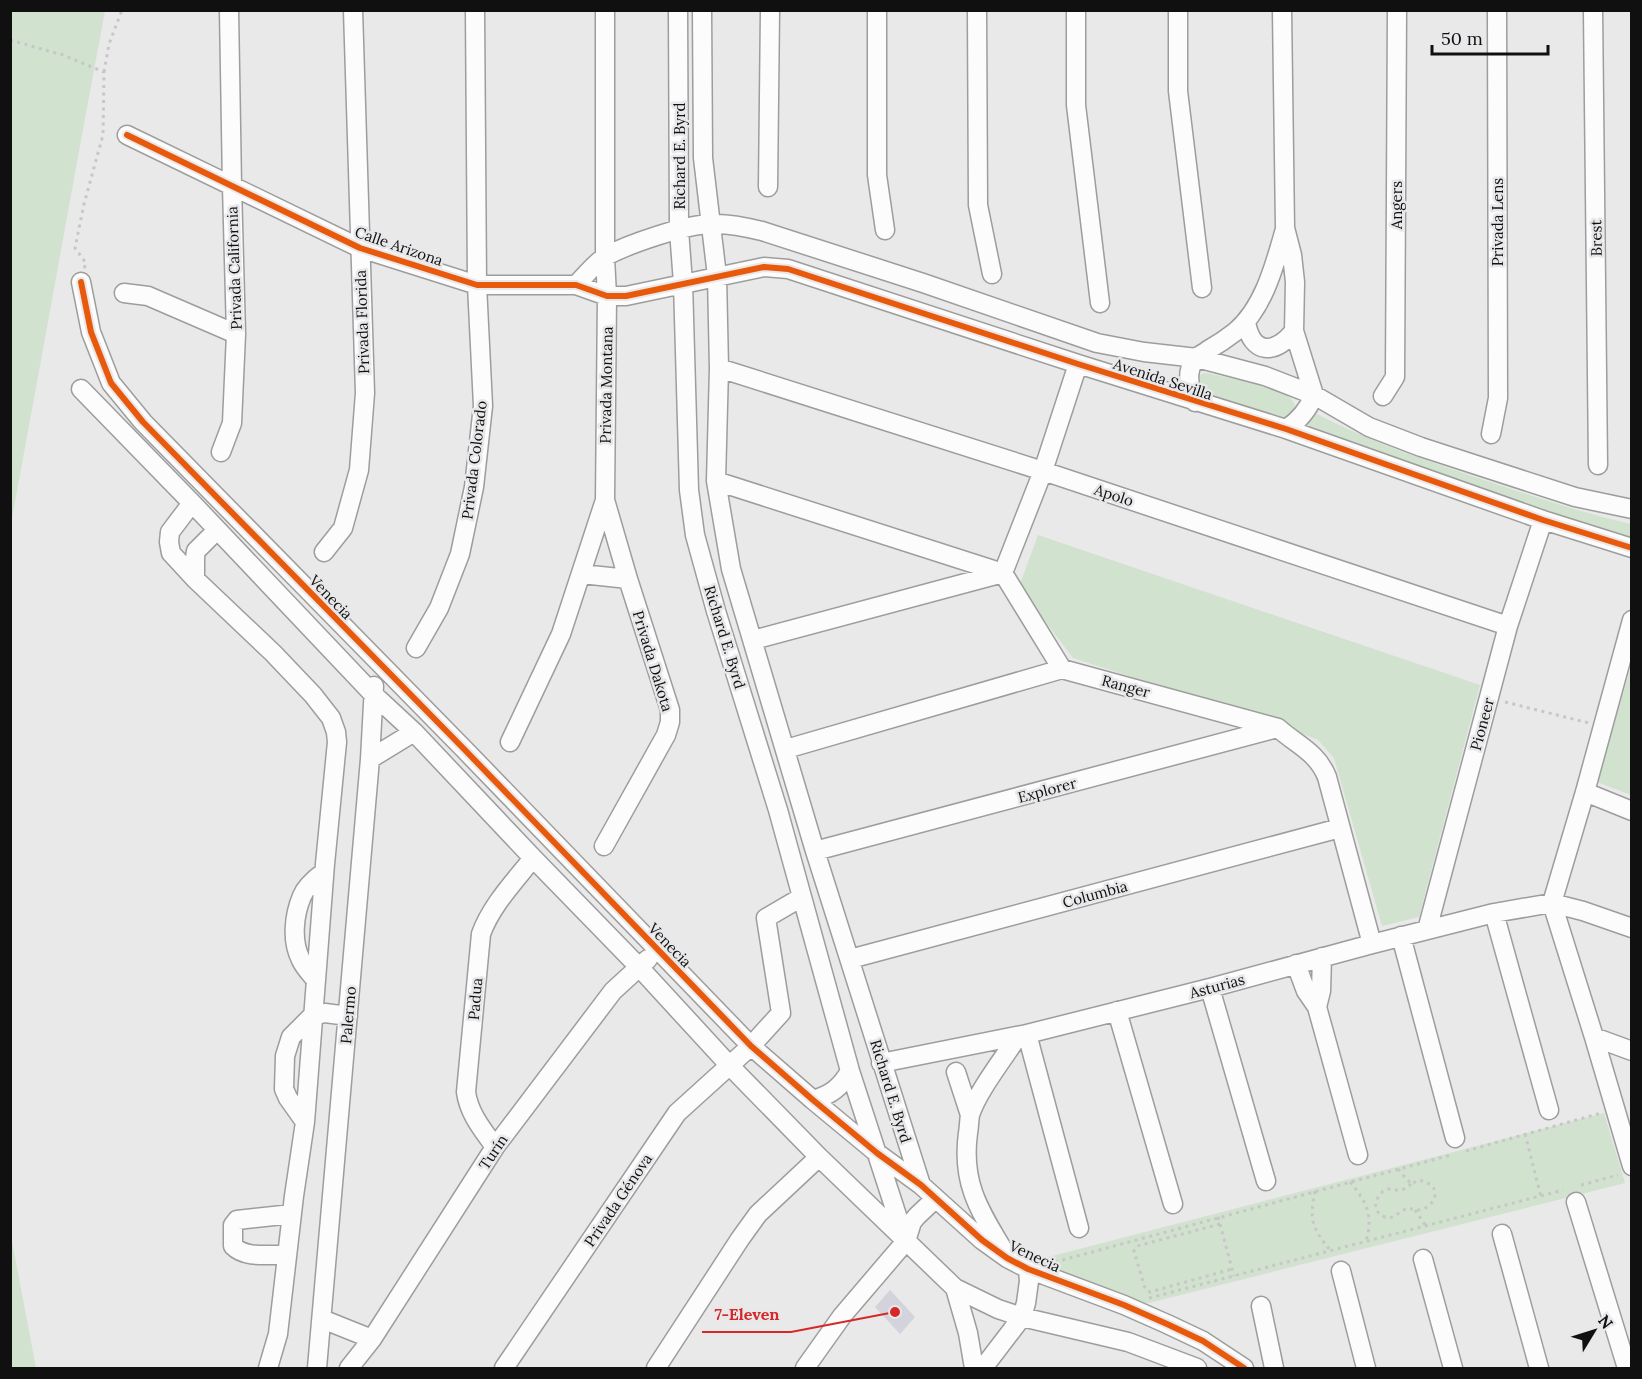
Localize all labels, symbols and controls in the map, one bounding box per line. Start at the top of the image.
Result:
scale bar [1432,18,1548,56]
text: 50 m [1441,27,1483,50]
street label: Richard E. Byrd [670,102,689,210]
street label: Privada Lens [1488,178,1507,266]
street label: Angers [1387,181,1406,230]
street label: Privada California [222,206,246,330]
street label: Brest [1586,219,1606,256]
street label: Calle Arizona [353,222,446,270]
street label: Privada Florida [351,269,373,374]
street label: Privada Montana [595,326,617,444]
street label: Avenida Sevilla [1110,354,1215,404]
street label: Privada Colorado [457,399,491,521]
street label: Apolo [1091,479,1136,510]
street label: Venecia [305,570,357,623]
street label: Richard E. Byrd [700,583,750,691]
street label: Privada Dakota [629,608,677,714]
street label: Ranger [1100,670,1153,702]
street label: Pioneer [1466,695,1498,752]
street label: Explorer [1016,773,1079,807]
street label: Columbia [1060,876,1130,912]
street label: Venecia [644,918,696,971]
street label: Asturias [1186,970,1247,1003]
street label: Padua [464,977,486,1021]
street label: Palermo [336,985,360,1045]
street label: Richard E. Byrd [866,1037,916,1145]
street label: Turín [474,1131,512,1173]
street label: Privada Génova [580,1150,656,1250]
street label: Venecia [1005,1235,1064,1276]
callout: 7-Eleven [702,1298,791,1332]
north arrow [1564,1301,1624,1361]
text: 7-Eleven [714,1304,780,1324]
text: N [1594,1311,1618,1333]

